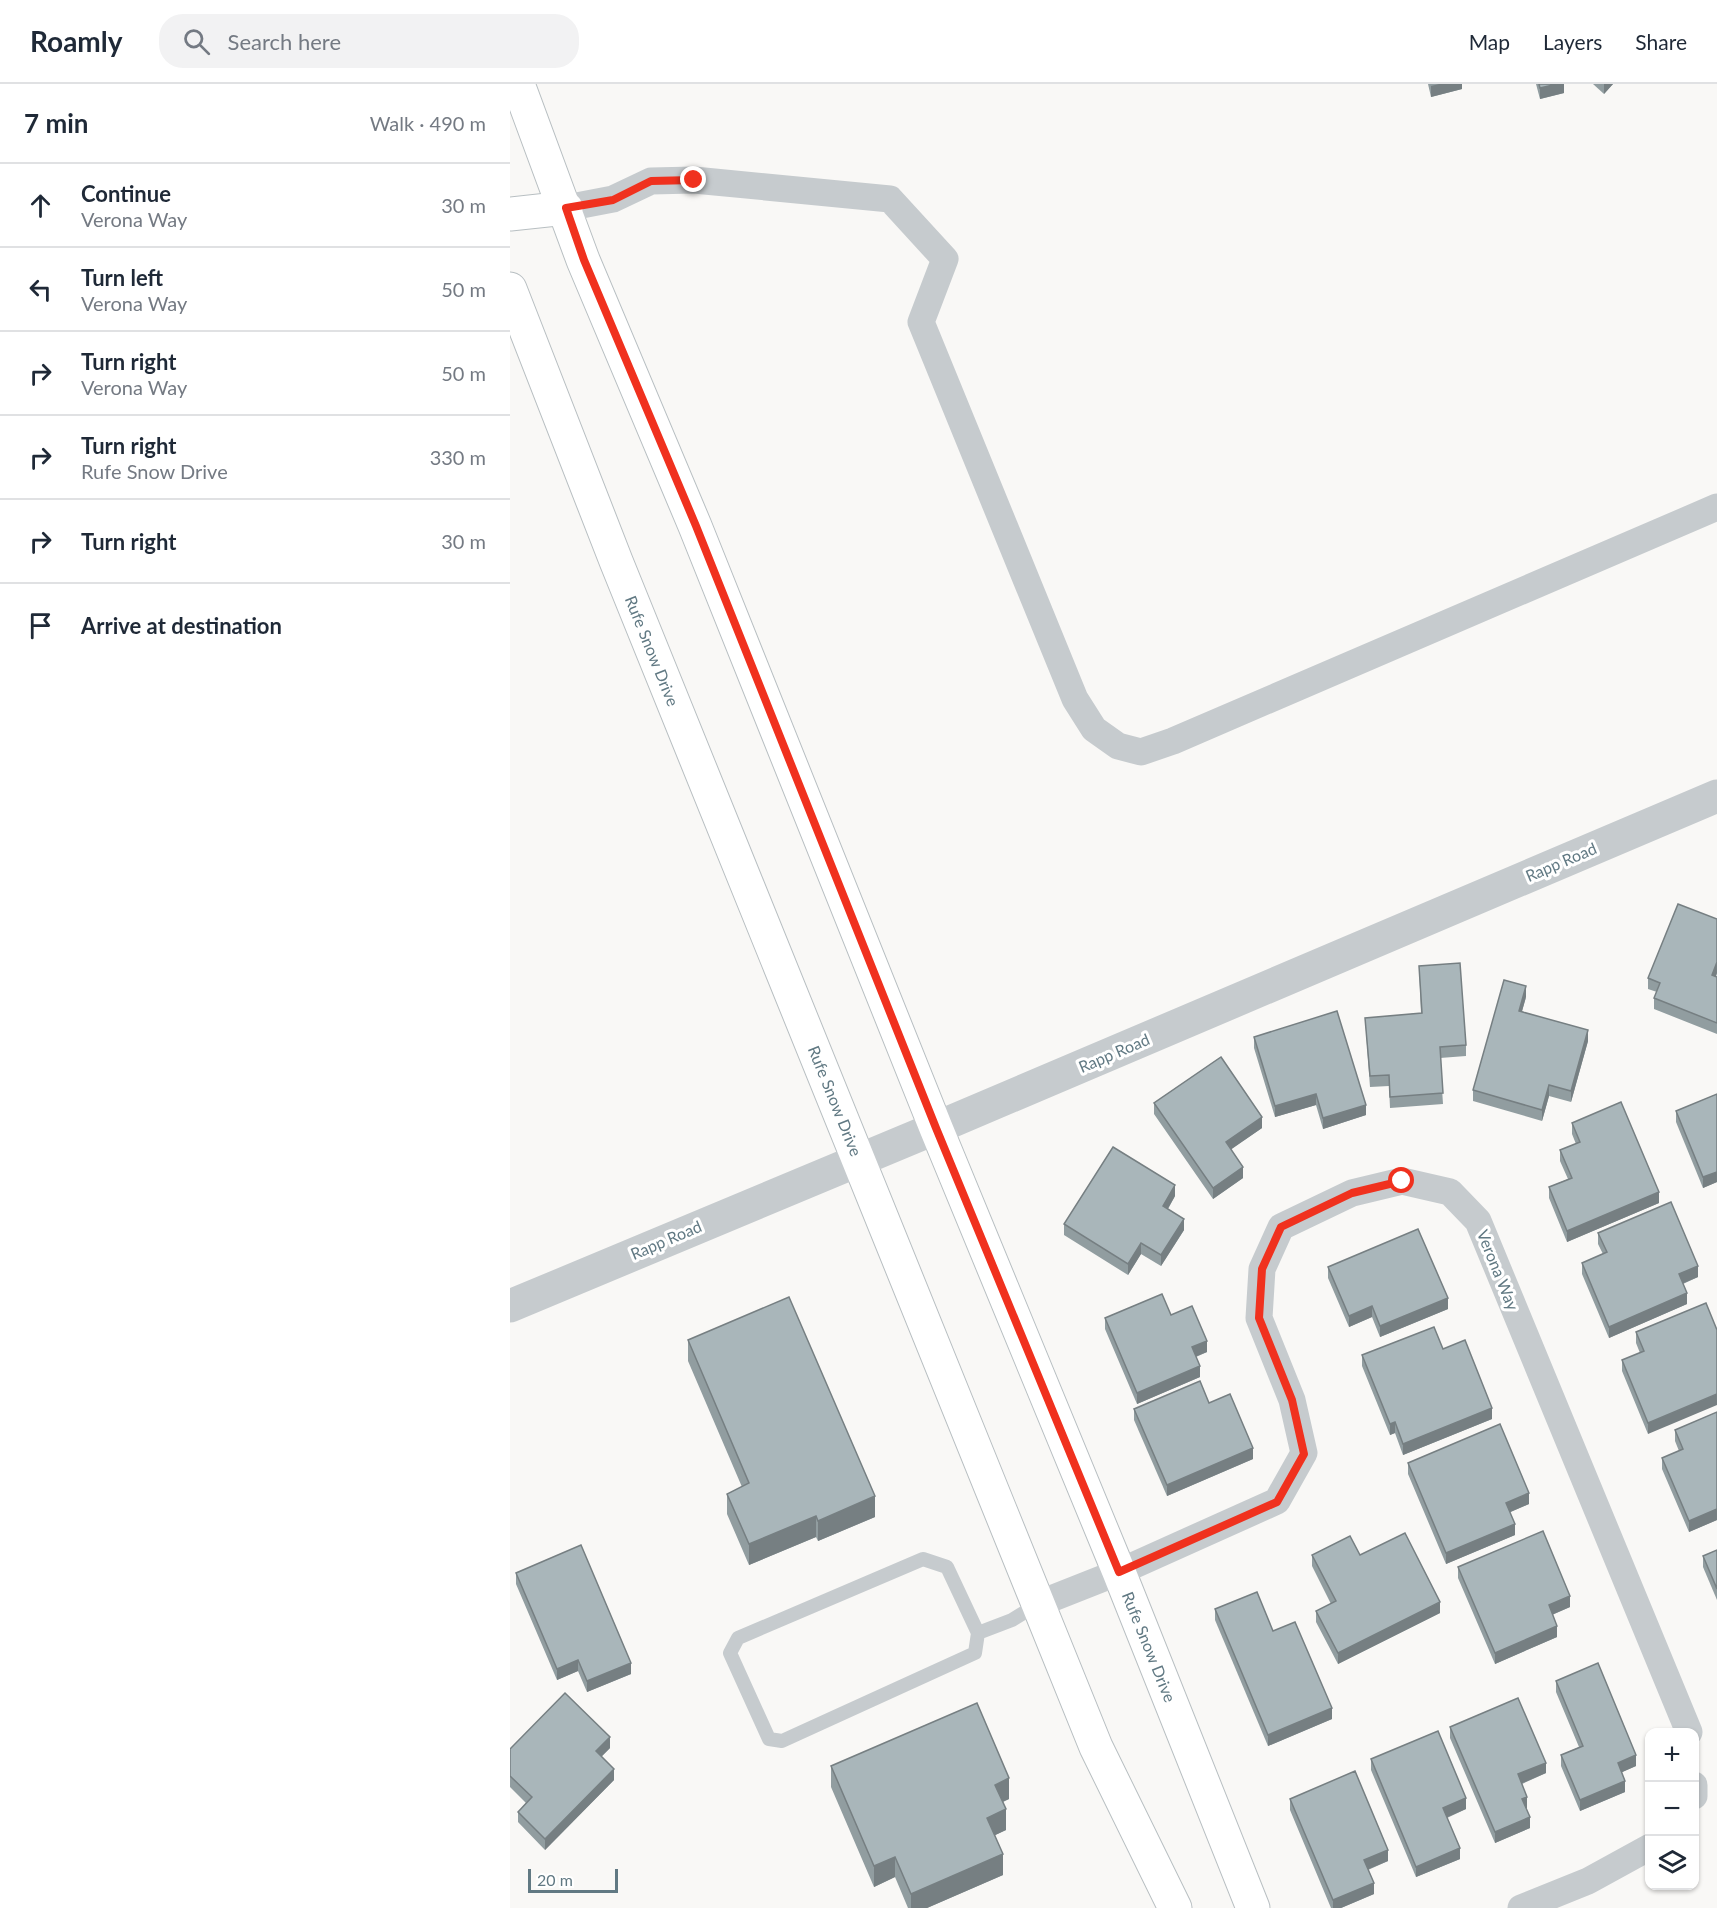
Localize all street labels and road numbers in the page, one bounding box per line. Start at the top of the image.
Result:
street label: Rufe Snow Drive [622,593,683,709]
street label: Rapp Road [1522,838,1599,885]
street label: Rapp Road [1075,1029,1152,1076]
street label: Rufe Snow Drive [805,1043,866,1159]
street label: Rapp Road [627,1216,704,1263]
street label: Verona Way [1474,1227,1523,1314]
street label: Rufe Snow Drive [1119,1589,1180,1705]

